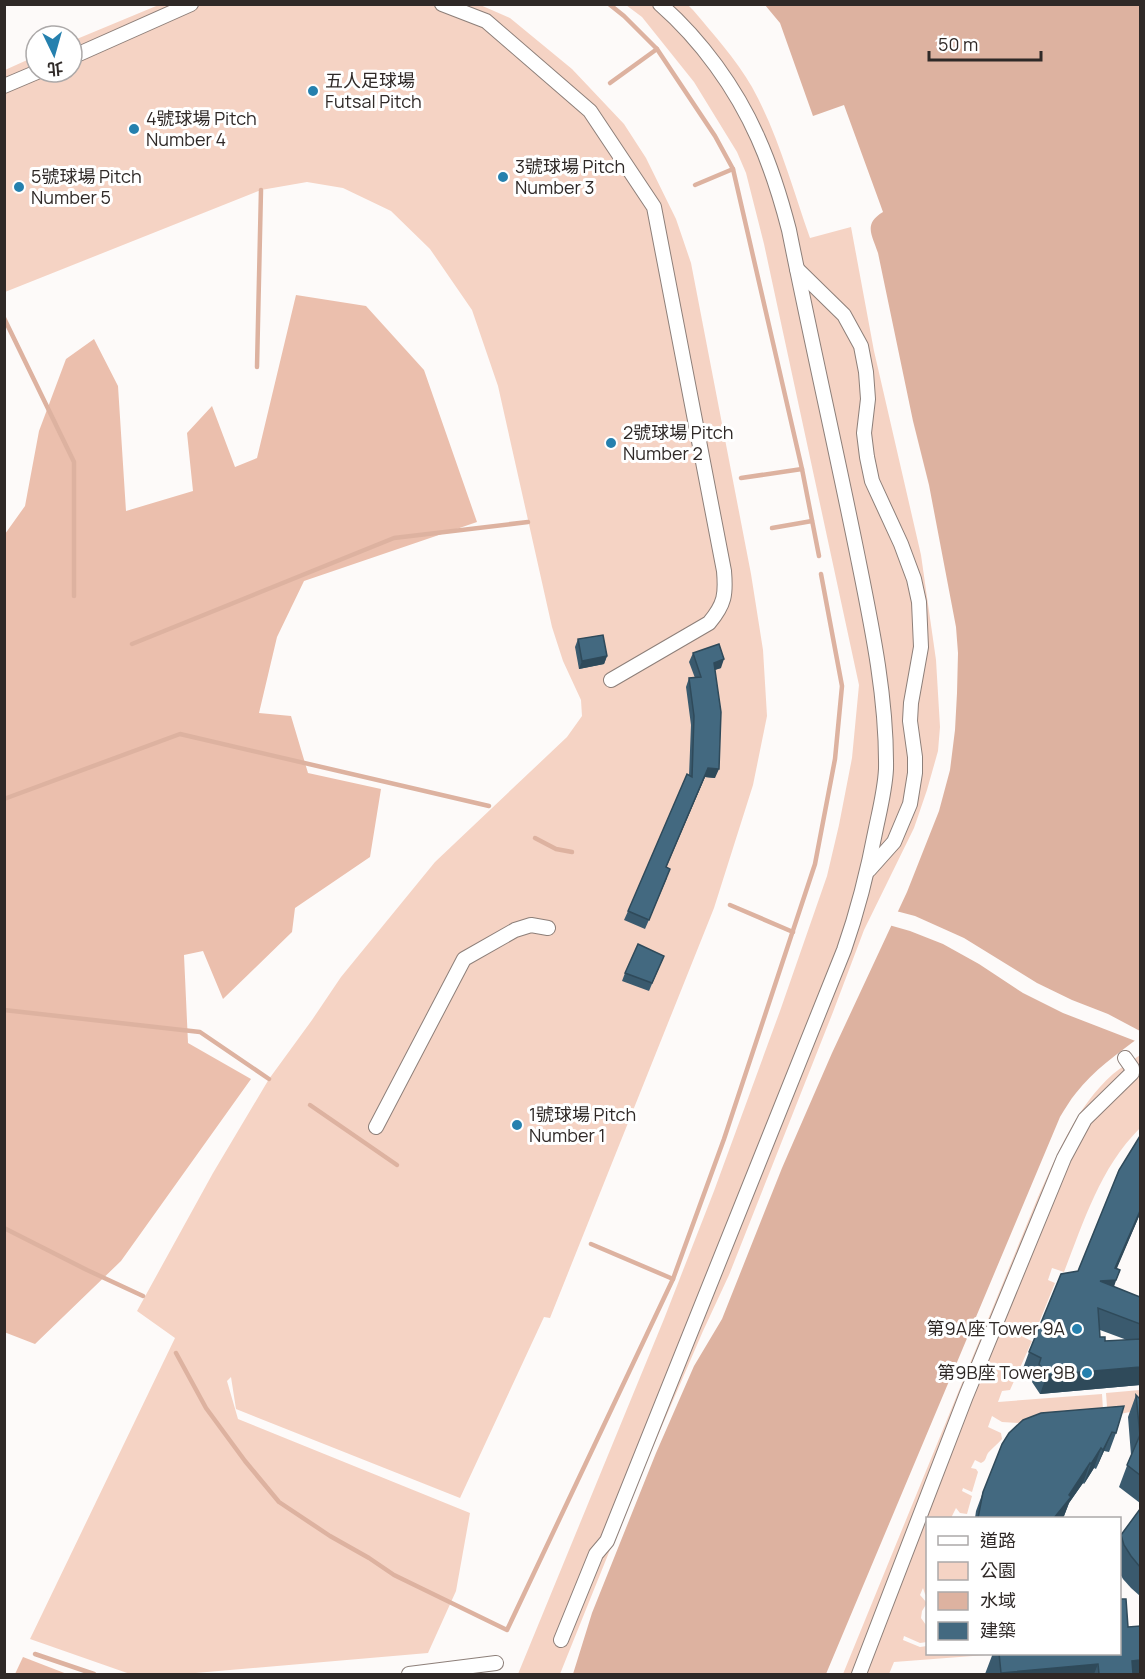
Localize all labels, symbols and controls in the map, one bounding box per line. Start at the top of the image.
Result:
north arrow [24,24,84,84]
scale bar [929,24,1042,62]
text: 50 m [938,32,978,56]
text: 北 [46,57,64,81]
place label: 五人足球場 Futsal Pitch [325,68,422,113]
marker: 五人足球場 Futsal Pitch [306,84,320,98]
place label: 4號球場 Pitch Number 4 [146,106,257,151]
marker: 4號球場 Pitch Number 4 [127,122,141,136]
place label: 3號球場 Pitch Number 3 [515,154,625,199]
place label: 5號球場 Pitch Number 5 [31,164,142,209]
marker: 3號球場 Pitch Number 3 [496,170,510,184]
marker: 5號球場 Pitch Number 5 [12,180,26,194]
place label: 2號球場 Pitch Number 2 [623,420,733,465]
marker: 2號球場 Pitch Number 2 [604,436,618,450]
place label: 1號球場 Pitch Number 1 [529,1102,636,1147]
marker: 1號球場 Pitch Number 1 [510,1118,524,1132]
place label: 第9A座 Tower 9A [927,1316,1066,1340]
marker: 第9A座 Tower 9A [1070,1322,1084,1336]
place label: 第9B座 Tower 9B [937,1360,1075,1384]
marker: 第9B座 Tower 9B [1080,1366,1094,1380]
legend [926,1517,1121,1655]
text: 道路 [980,1528,1016,1552]
text: 公園 [980,1558,1016,1582]
text: 水域 [980,1588,1016,1612]
text: 建築 [980,1618,1016,1642]

